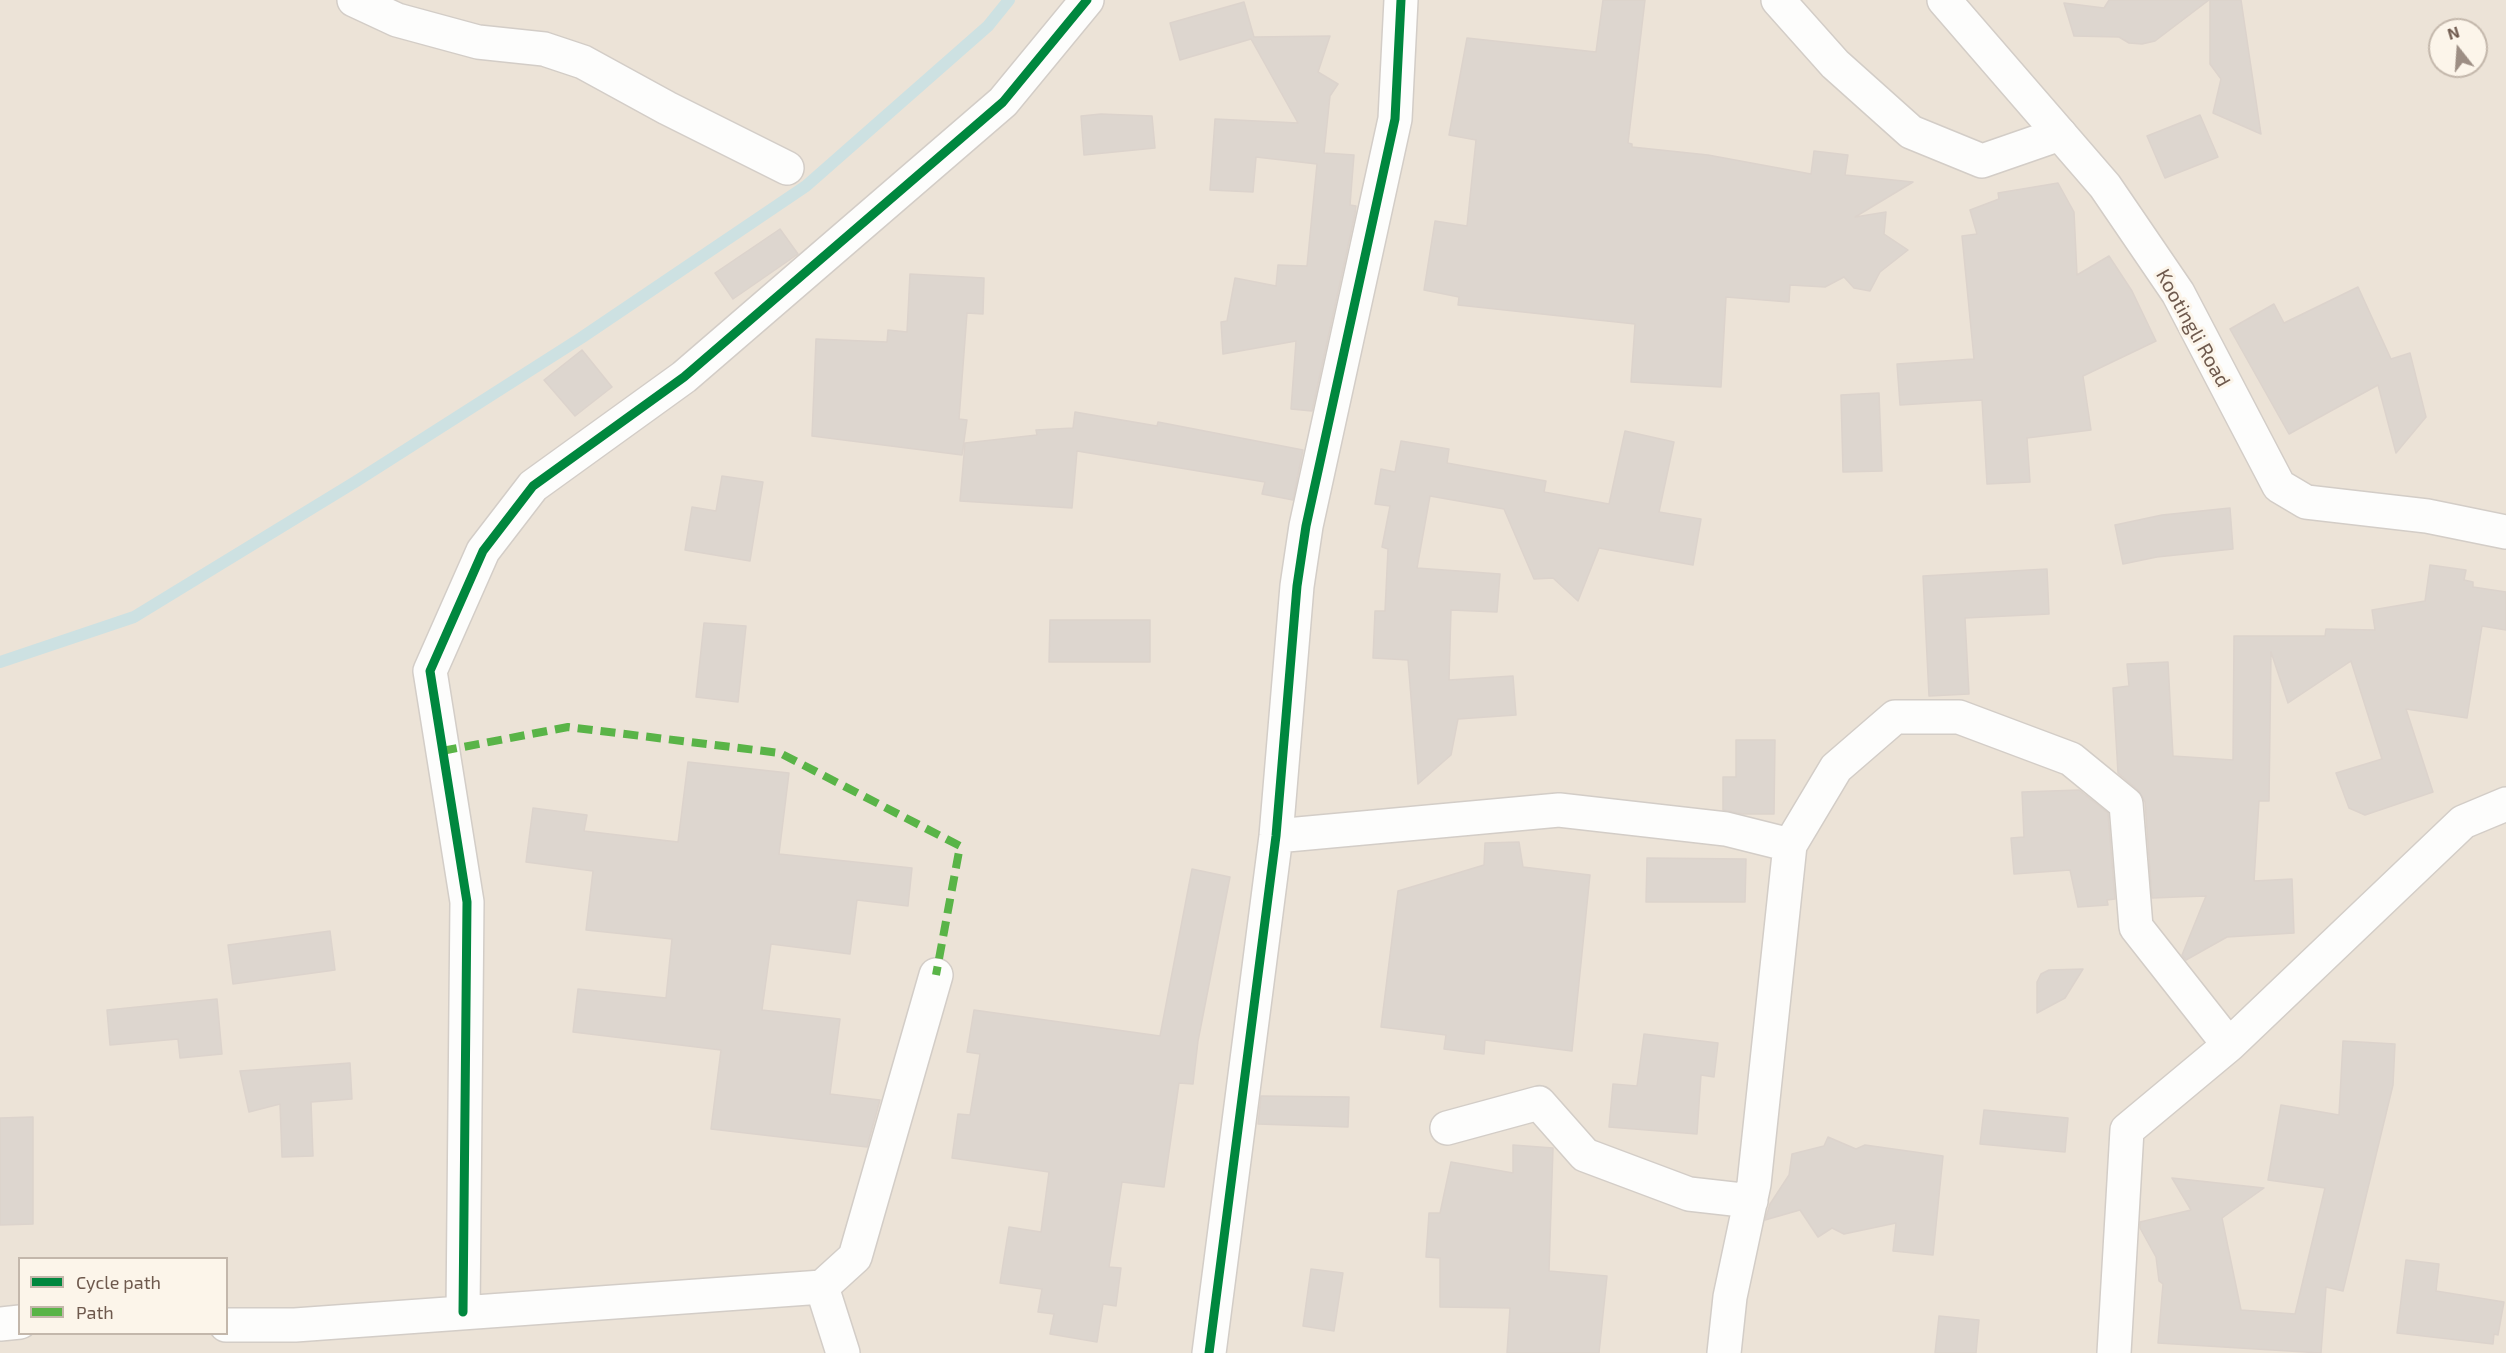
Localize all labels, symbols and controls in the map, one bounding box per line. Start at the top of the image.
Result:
north arrow [2428,18,2488,78]
text: N [2445,21,2461,43]
street label: Kootingli Road [2151,265,2235,391]
legend [18,1257,228,1335]
text: Cycle path [76,1271,161,1293]
text: Path [76,1301,114,1323]

